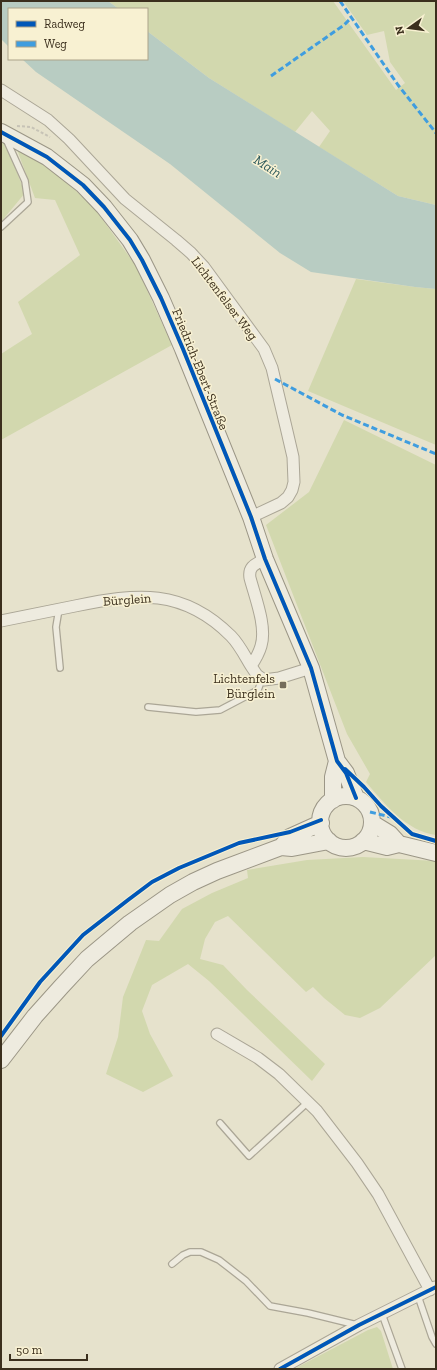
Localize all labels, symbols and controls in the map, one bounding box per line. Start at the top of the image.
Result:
legend [8,8,148,60]
north arrow [389,8,429,48]
text: Radweg [44,17,85,31]
text: N [392,24,407,36]
text: Weg [44,37,67,51]
water label: Main [251,151,285,182]
street label: Lichtenfelser Weg [188,254,261,343]
street label: Friedrich-Ebert-Straße [169,306,232,432]
street label: Bürglein [102,590,152,609]
place label: Lichtenfels Bürglein [213,671,276,701]
marker: Lichtenfels Bürglein [278,680,288,690]
scale bar [10,1336,87,1362]
text: 50 m [16,1343,43,1357]

